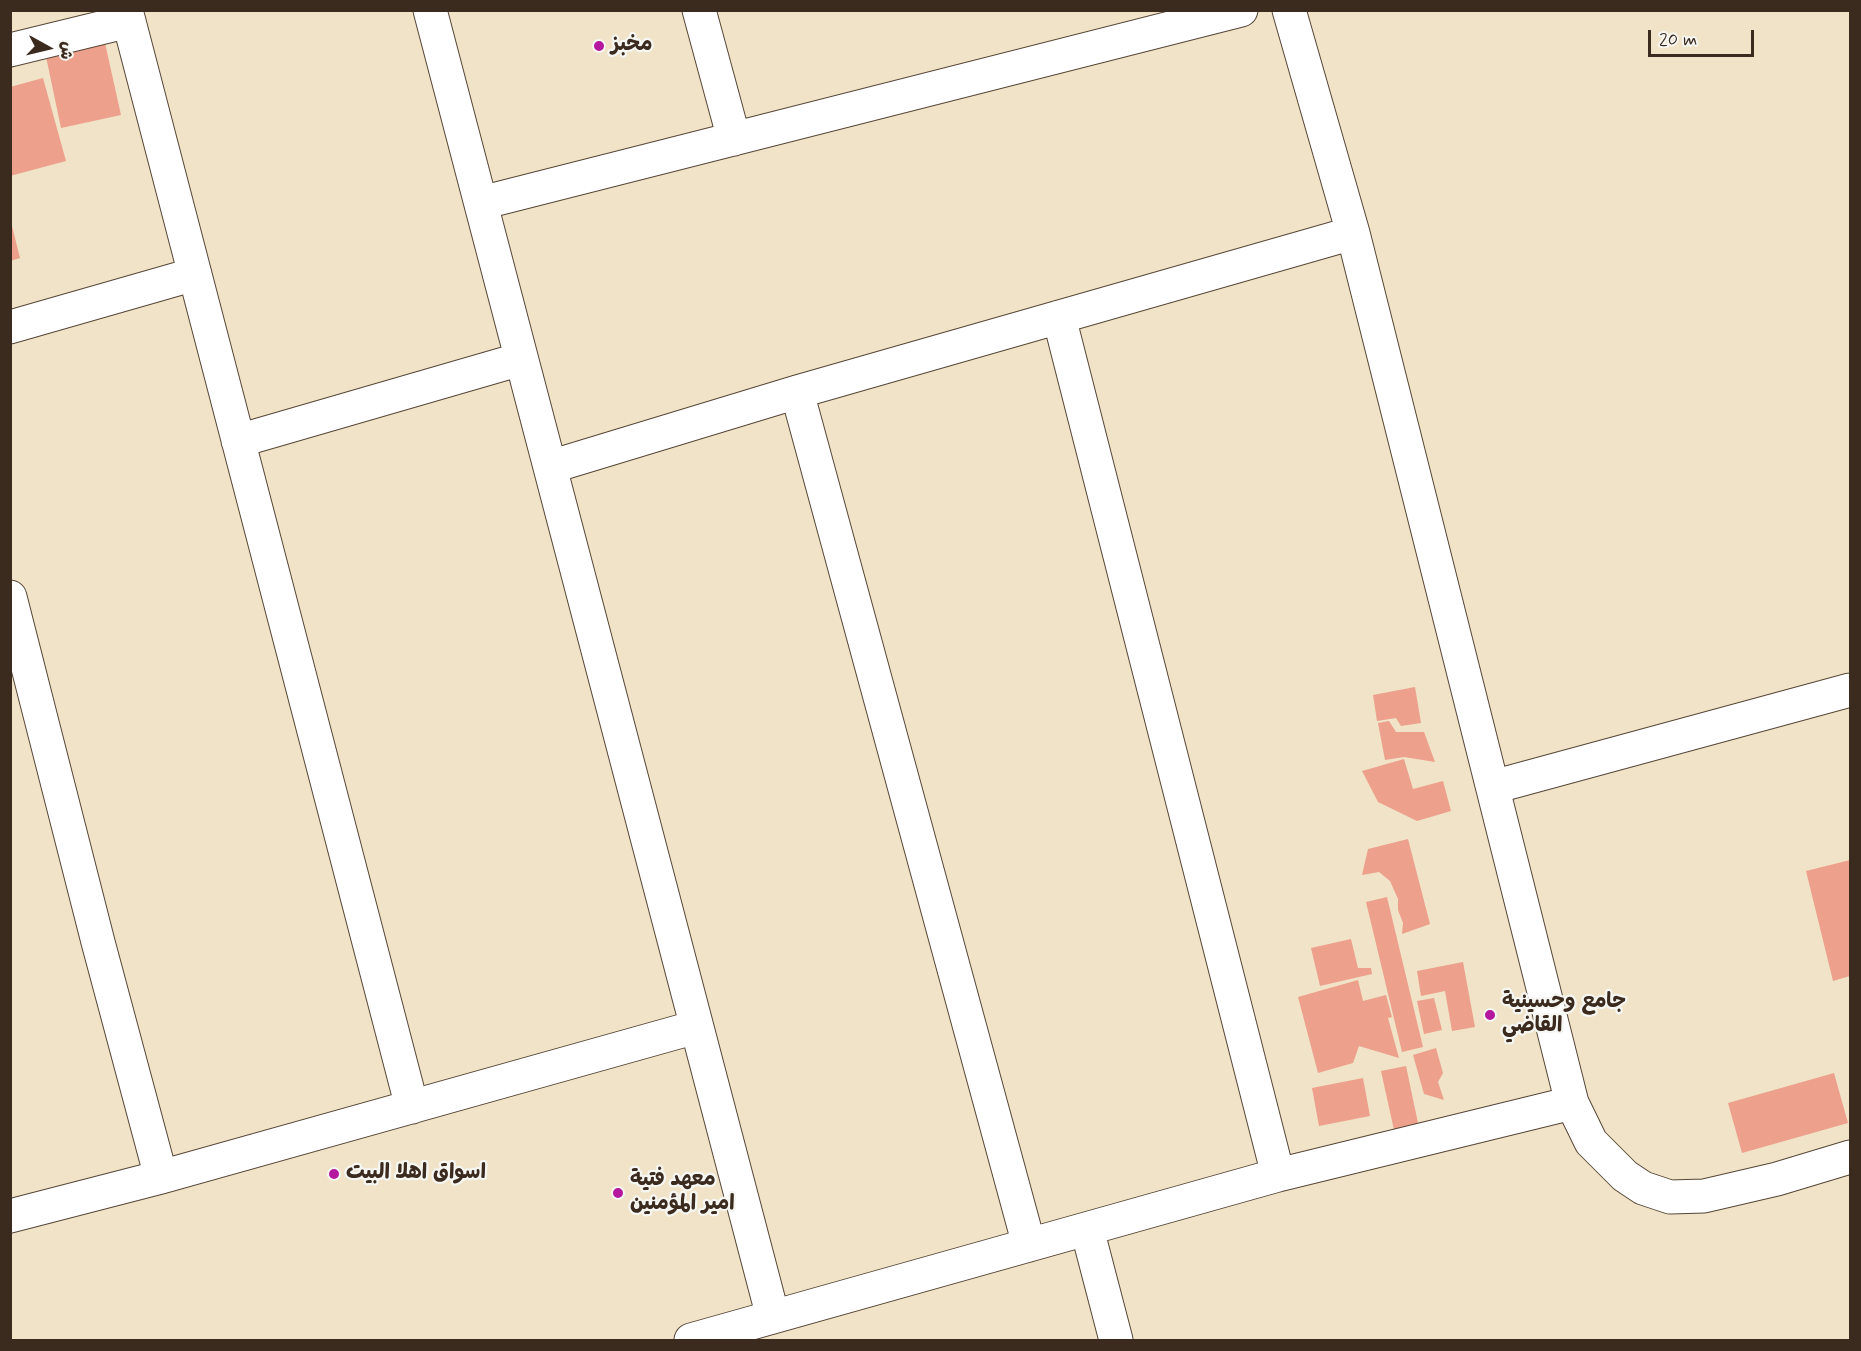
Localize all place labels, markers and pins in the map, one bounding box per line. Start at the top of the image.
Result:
place label: مخبز [611,33,652,59]
marker: مخبز [592,39,606,53]
place label: جامع وحسينية القاضي [1502,990,1626,1040]
marker: جامع وحسينية القاضي [1483,1008,1497,1022]
place label: اسواق اهلا البيت [346,1161,486,1187]
marker: اسواق اهلا البيت [327,1167,341,1181]
place label: معهد فتية امير المؤمنين [630,1168,735,1218]
marker: معهد فتية امير المؤمنين [611,1186,625,1200]

